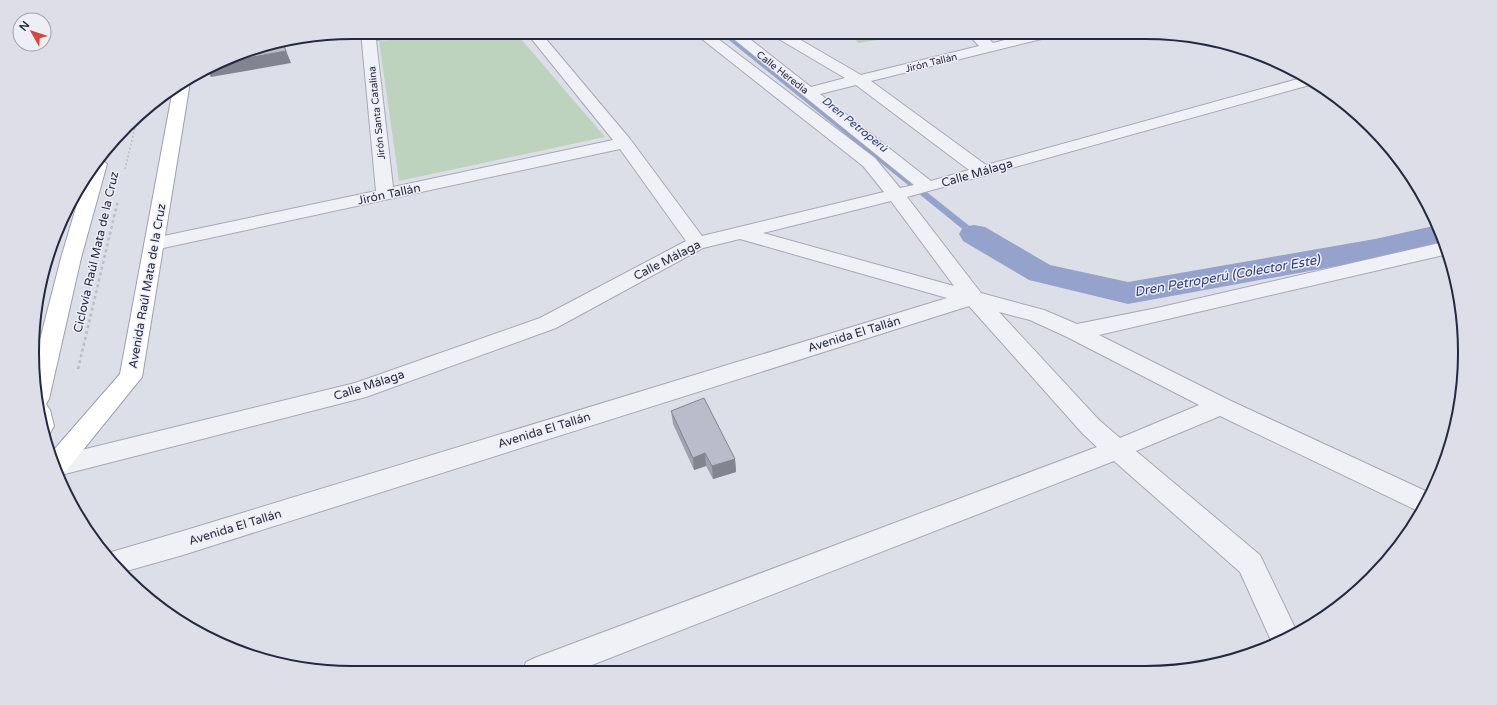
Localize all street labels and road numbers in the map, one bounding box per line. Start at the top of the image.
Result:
street label: Calle Heredia [754,49,811,97]
street label: Jirón Tallán [904,51,959,75]
street label: Jirón Santa Catalina [366,66,388,160]
street label: Calle Málaga [940,156,1014,190]
street label: Ciclovía Raúl Mata de la Cruz [71,170,121,334]
street label: Jirón Tallán [356,181,422,207]
street label: Avenida Raúl Mata de la Cruz [126,202,168,369]
street label: Calle Málaga [631,237,703,283]
street label: Avenida El Tallán [806,313,902,355]
street label: Calle Málaga [332,367,406,403]
street label: Avenida El Tallán [496,409,592,451]
street label: Avenida El Tallán [187,506,283,548]

